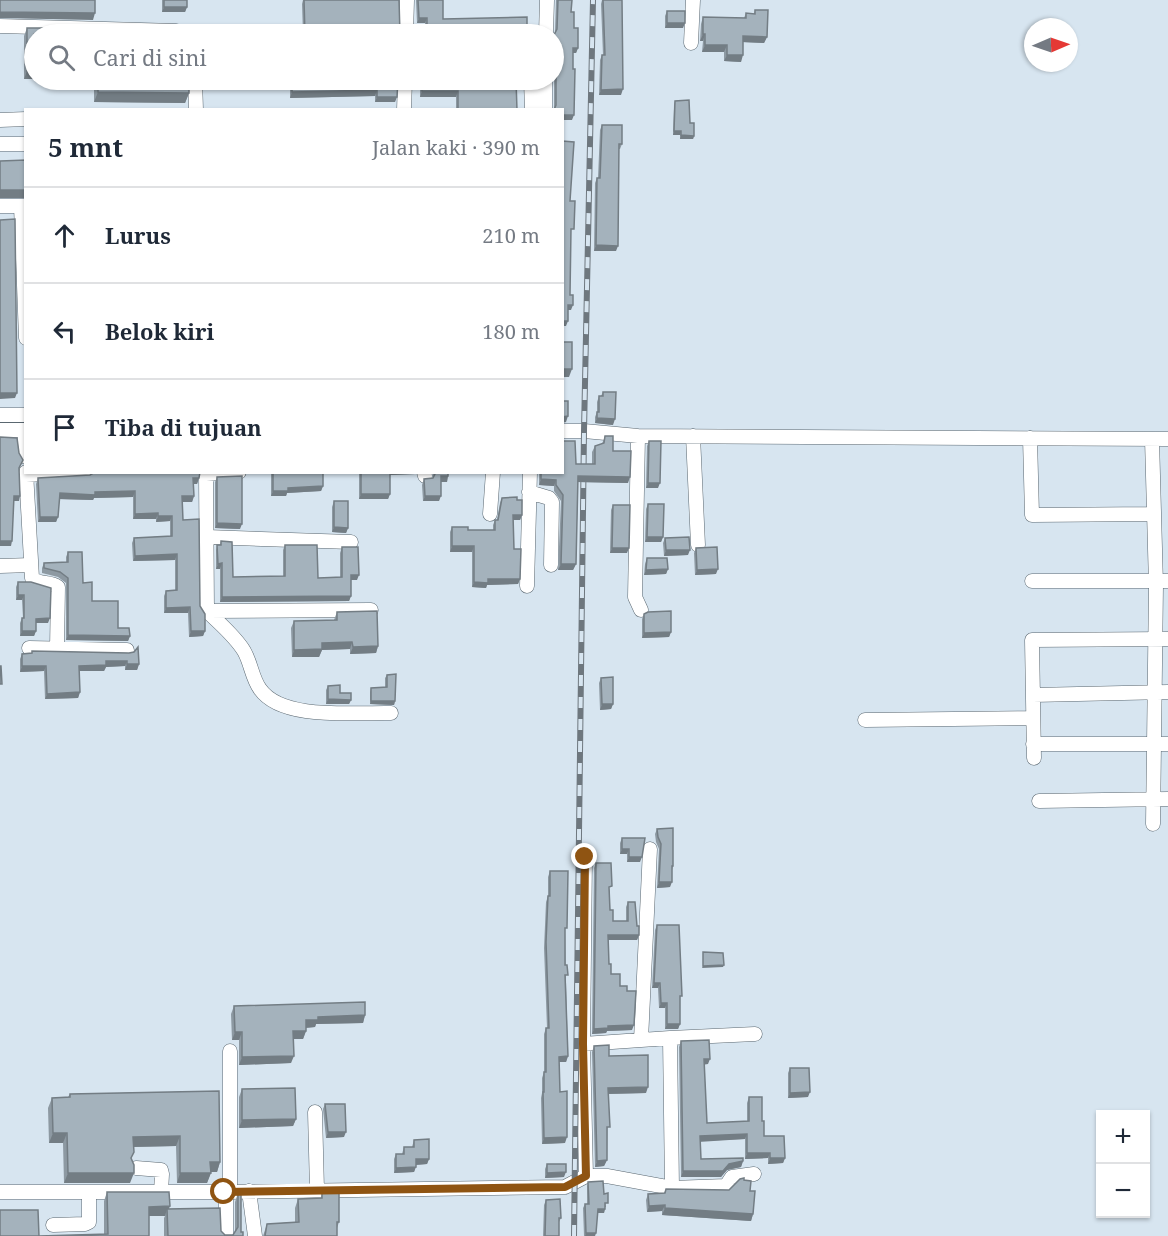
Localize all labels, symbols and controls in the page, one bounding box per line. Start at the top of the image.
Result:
north arrow [1024,18,1078,72]
search box [24,24,564,90]
icon: search [45,41,78,74]
text: Cari di sini [93,42,206,72]
text: 5 mnt [48,129,123,165]
text: Jalan kaki · 390 m [372,134,540,161]
icon: ahead [48,219,81,252]
text: Lurus [105,220,171,250]
text: 210 m [482,222,540,249]
icon: left [48,315,81,348]
text: Belok kiri [105,316,214,346]
text: 180 m [482,318,540,345]
icon: arrive [48,411,81,444]
text: Tiba di tujuan [105,412,262,442]
route end [571,843,597,869]
map controls [1096,1110,1150,1218]
button: + [1096,1110,1150,1164]
button: − [1096,1164,1150,1218]
route start [210,1178,236,1204]

